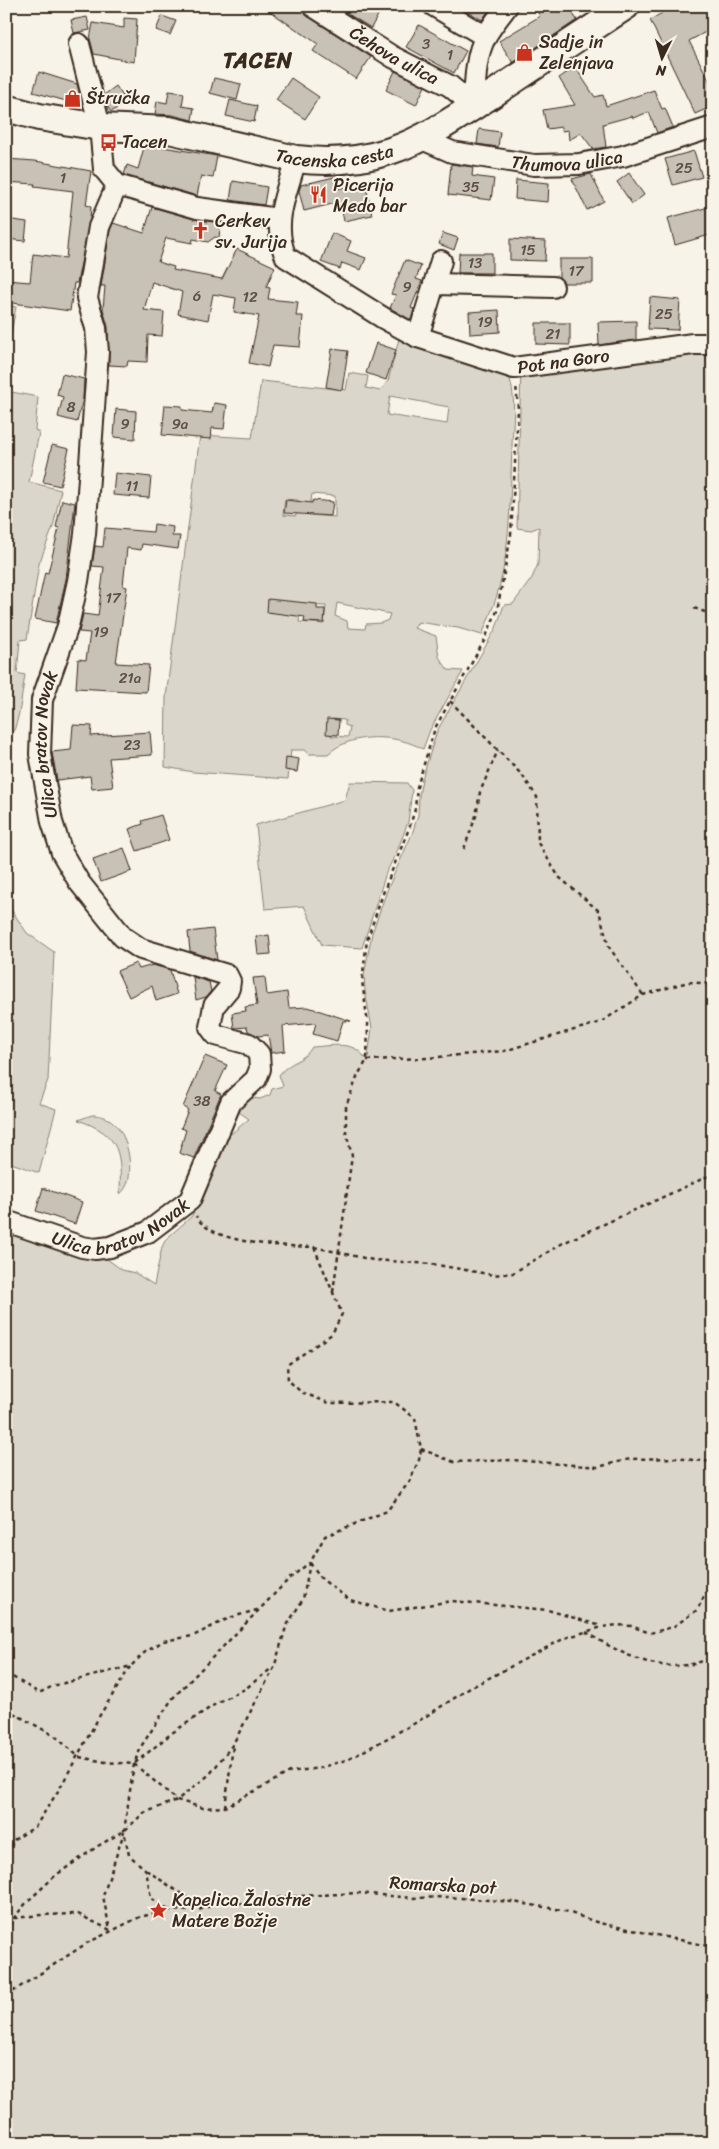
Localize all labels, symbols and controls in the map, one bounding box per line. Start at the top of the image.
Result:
street label: Čehova ulica [343,17,444,94]
place label: Sadje in Zelenjava [539,26,614,79]
house number: 3 [422,31,430,57]
north arrow [636,32,686,82]
district label: TACEN [223,41,293,80]
house number: 1 [447,42,453,68]
shop icon: Sadje in Zelenjava [515,42,535,62]
text: N [655,58,668,83]
place label: Štručka [86,82,151,114]
shop icon: Štručka [62,88,82,108]
place label: Tacen [122,126,168,158]
bus stop icon: Tacen [98,132,118,152]
street label: Tacenska cesta [272,135,398,177]
street label: Thumova ulica [509,140,625,181]
house number: 25 [675,155,693,181]
house number: 1 [60,165,66,191]
place label: Picerija Medo bar [333,169,408,222]
house number: 35 [462,174,480,200]
restaurant icon: Picerija Medo bar [309,185,329,205]
place label: Cerkev sv. Jurija [214,205,287,258]
church icon: Cerkev sv. Jurija [191,221,211,241]
house number: 15 [520,237,536,263]
house number: 13 [468,250,482,276]
house number: 17 [568,258,585,284]
house number: 9 [402,274,412,300]
house number: 6 [193,283,201,309]
house number: 12 [242,284,258,310]
house number: 25 [655,301,673,327]
house number: 19 [477,309,493,335]
house number: 21 [545,321,561,347]
street label: Pot na Goro [515,339,611,383]
house number: 8 [66,394,76,420]
house number: 9 [120,411,130,437]
house number: 9a [172,411,189,437]
house number: 11 [126,473,138,499]
house number: 17 [105,585,122,611]
house number: 19 [93,619,109,645]
house number: 21a [119,665,142,691]
street label: Ulica bratov Novak [24,666,67,821]
house number: 23 [124,732,140,758]
house number: 38 [193,1088,211,1114]
street label: Ulica bratov Novak [47,1189,197,1265]
street label: Romarska pot [389,1866,498,1904]
place label: Kapelica Žalostne Matere Božje [172,1884,311,1937]
place icon: Kapelica Žalostne Matere Božje [148,1900,168,1920]

